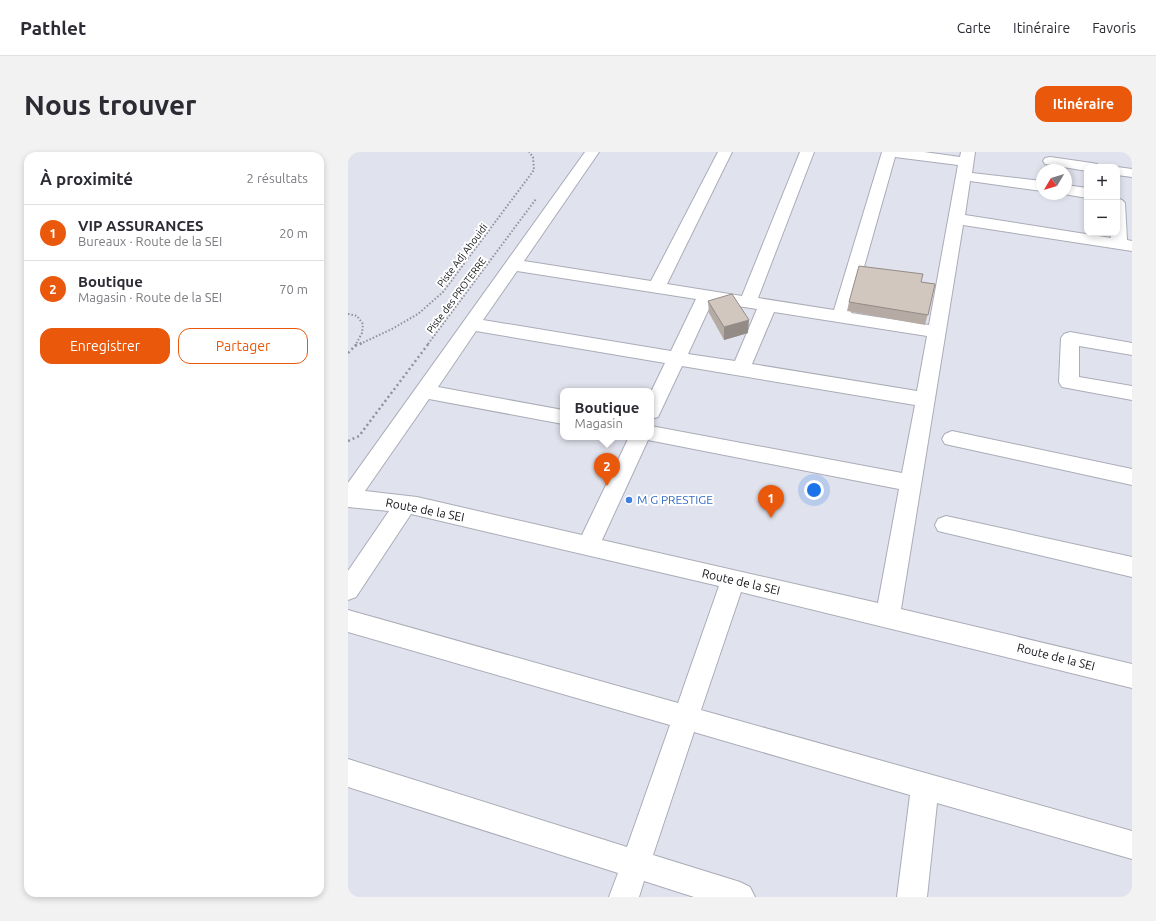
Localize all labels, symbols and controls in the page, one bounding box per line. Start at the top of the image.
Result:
text: Pathlet [20,17,86,39]
text: Carte [957,20,991,36]
text: Itinéraire [1013,20,1070,36]
text: Favoris [1092,20,1136,36]
button: Itinéraire [1035,86,1132,122]
text: Nous trouver [24,89,197,120]
north arrow [1036,164,1072,200]
map controls [1084,164,1120,236]
button: + [1084,164,1120,200]
text: À proximité [40,169,133,188]
text: 2 résultats [247,171,308,185]
button: − [1084,200,1120,236]
text: VIP ASSURANCES [78,217,204,234]
street label: Piste Adj Ahouidi [435,222,490,289]
text: 1 [49,226,57,240]
text: 20 m [279,226,308,240]
text: Bureaux · Route de la SEI [78,234,222,248]
street label: Piste des PROTERRE [424,255,489,335]
text: Boutique [78,273,143,290]
text: 2 [49,282,57,296]
text: 70 m [279,282,308,296]
text: Magasin · Route de la SEI [78,290,222,304]
button: Enregistrer [40,328,170,364]
button: Partager [178,328,308,364]
popup [560,388,654,440]
text: Boutique [575,399,639,416]
text: Magasin [575,416,623,430]
pin: 2 [594,453,620,486]
your location [804,480,824,500]
pin: 1 [758,485,784,518]
place label: M G PRESTIGE [637,493,713,506]
street label: Route de la SEI [385,495,466,524]
marker: M G PRESTIGE [624,495,634,505]
street label: Route de la SEI [701,566,782,597]
street label: Route de la SEI [1016,641,1096,672]

